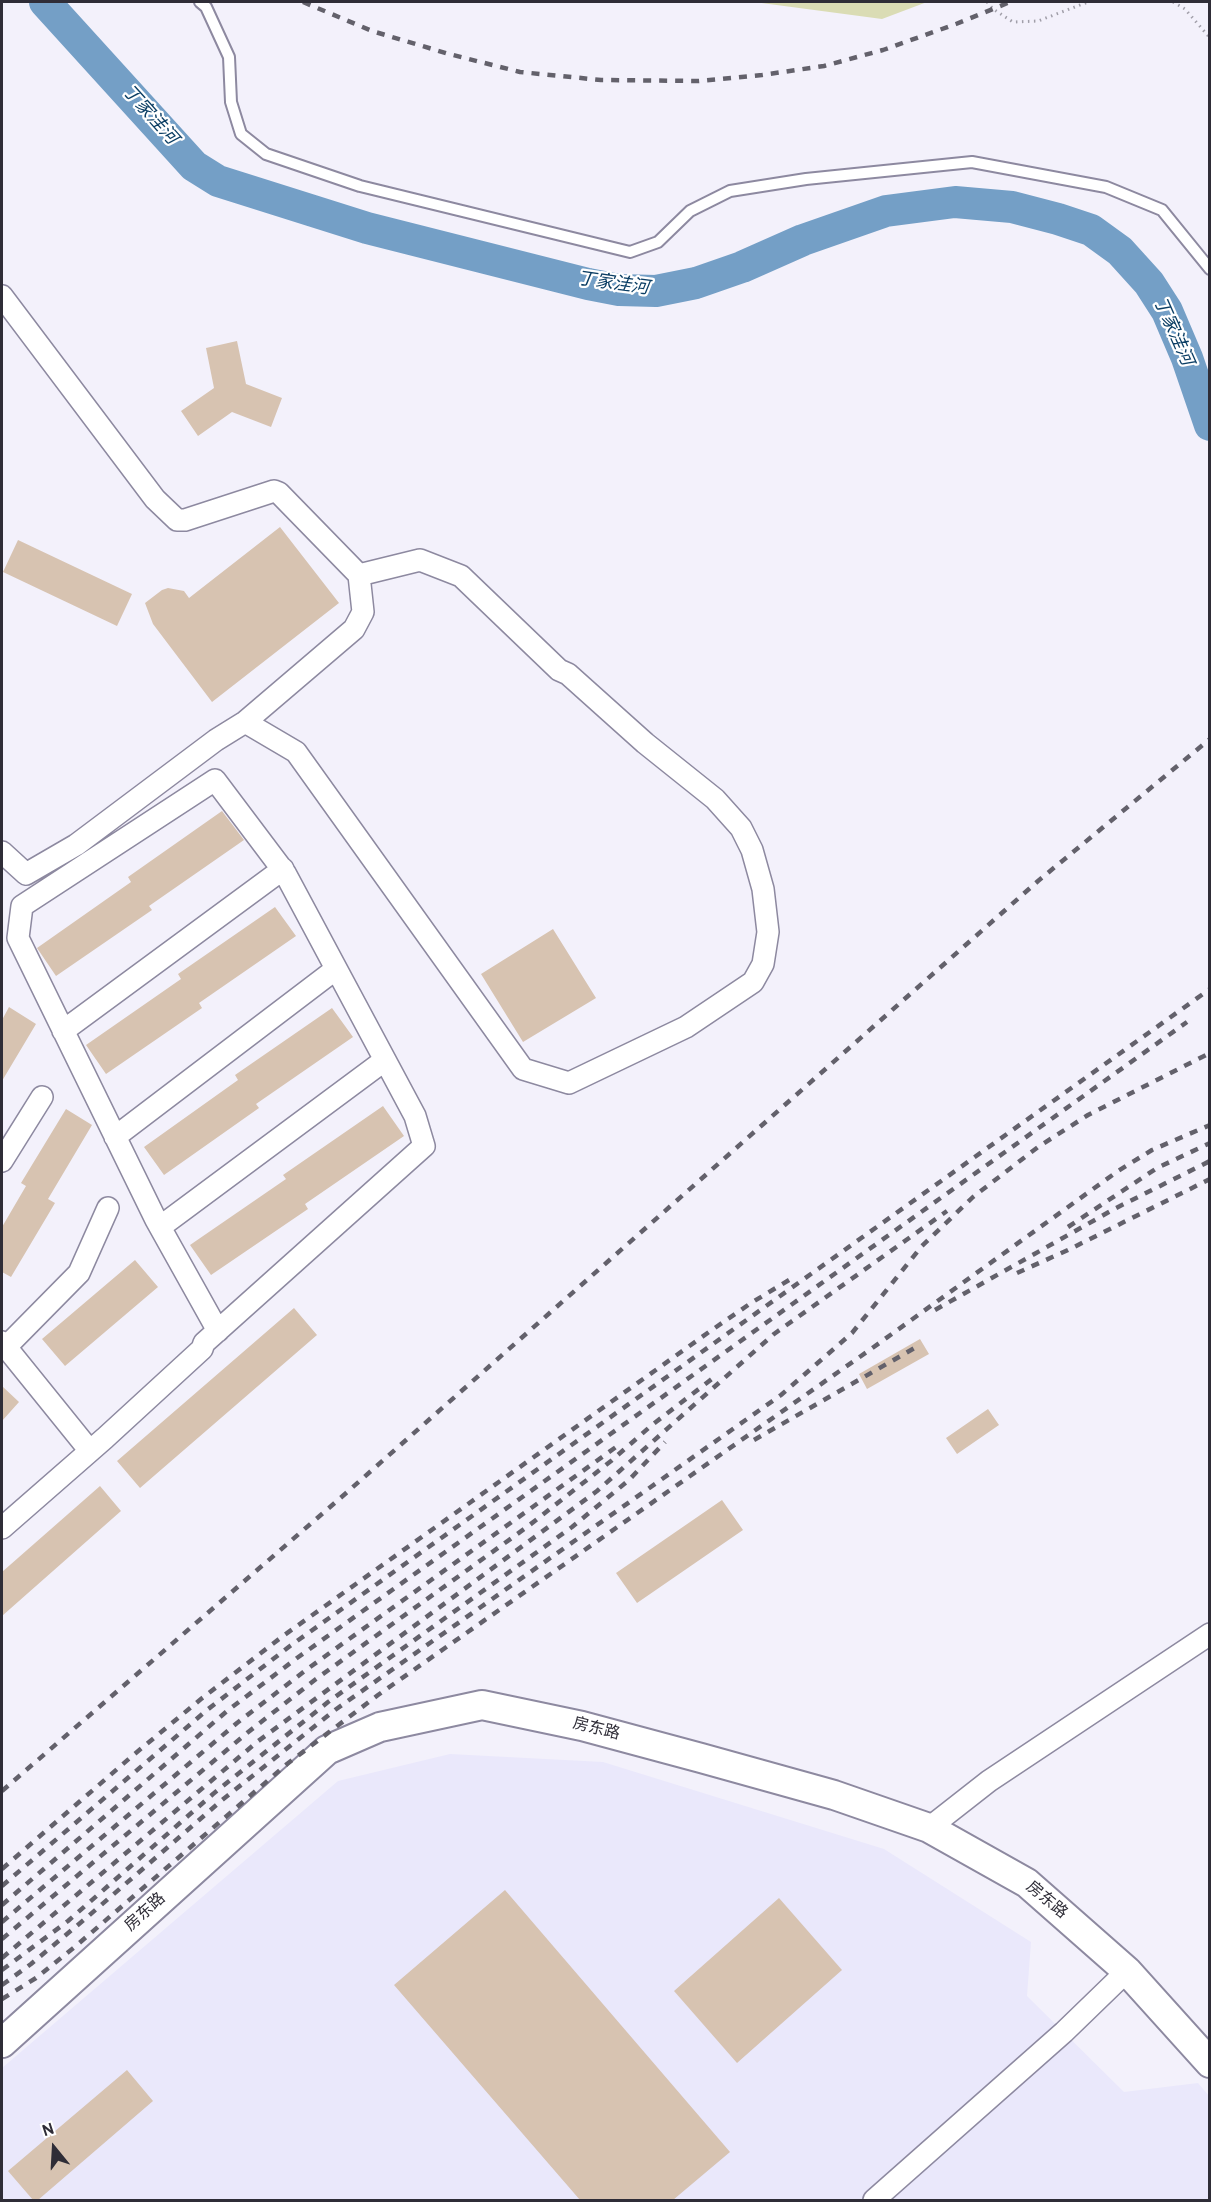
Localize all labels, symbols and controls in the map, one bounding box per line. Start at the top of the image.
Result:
water label: 丁家洼河 [117,82,181,150]
water label: 丁家洼河 [576,269,650,301]
water label: 丁家洼河 [1147,295,1197,369]
street label: 房东路 [570,1715,622,1745]
street label: 房东路 [1021,1878,1071,1924]
street label: 房东路 [122,1890,170,1936]
north arrow [24,2118,84,2178]
text: N [40,2120,57,2142]

